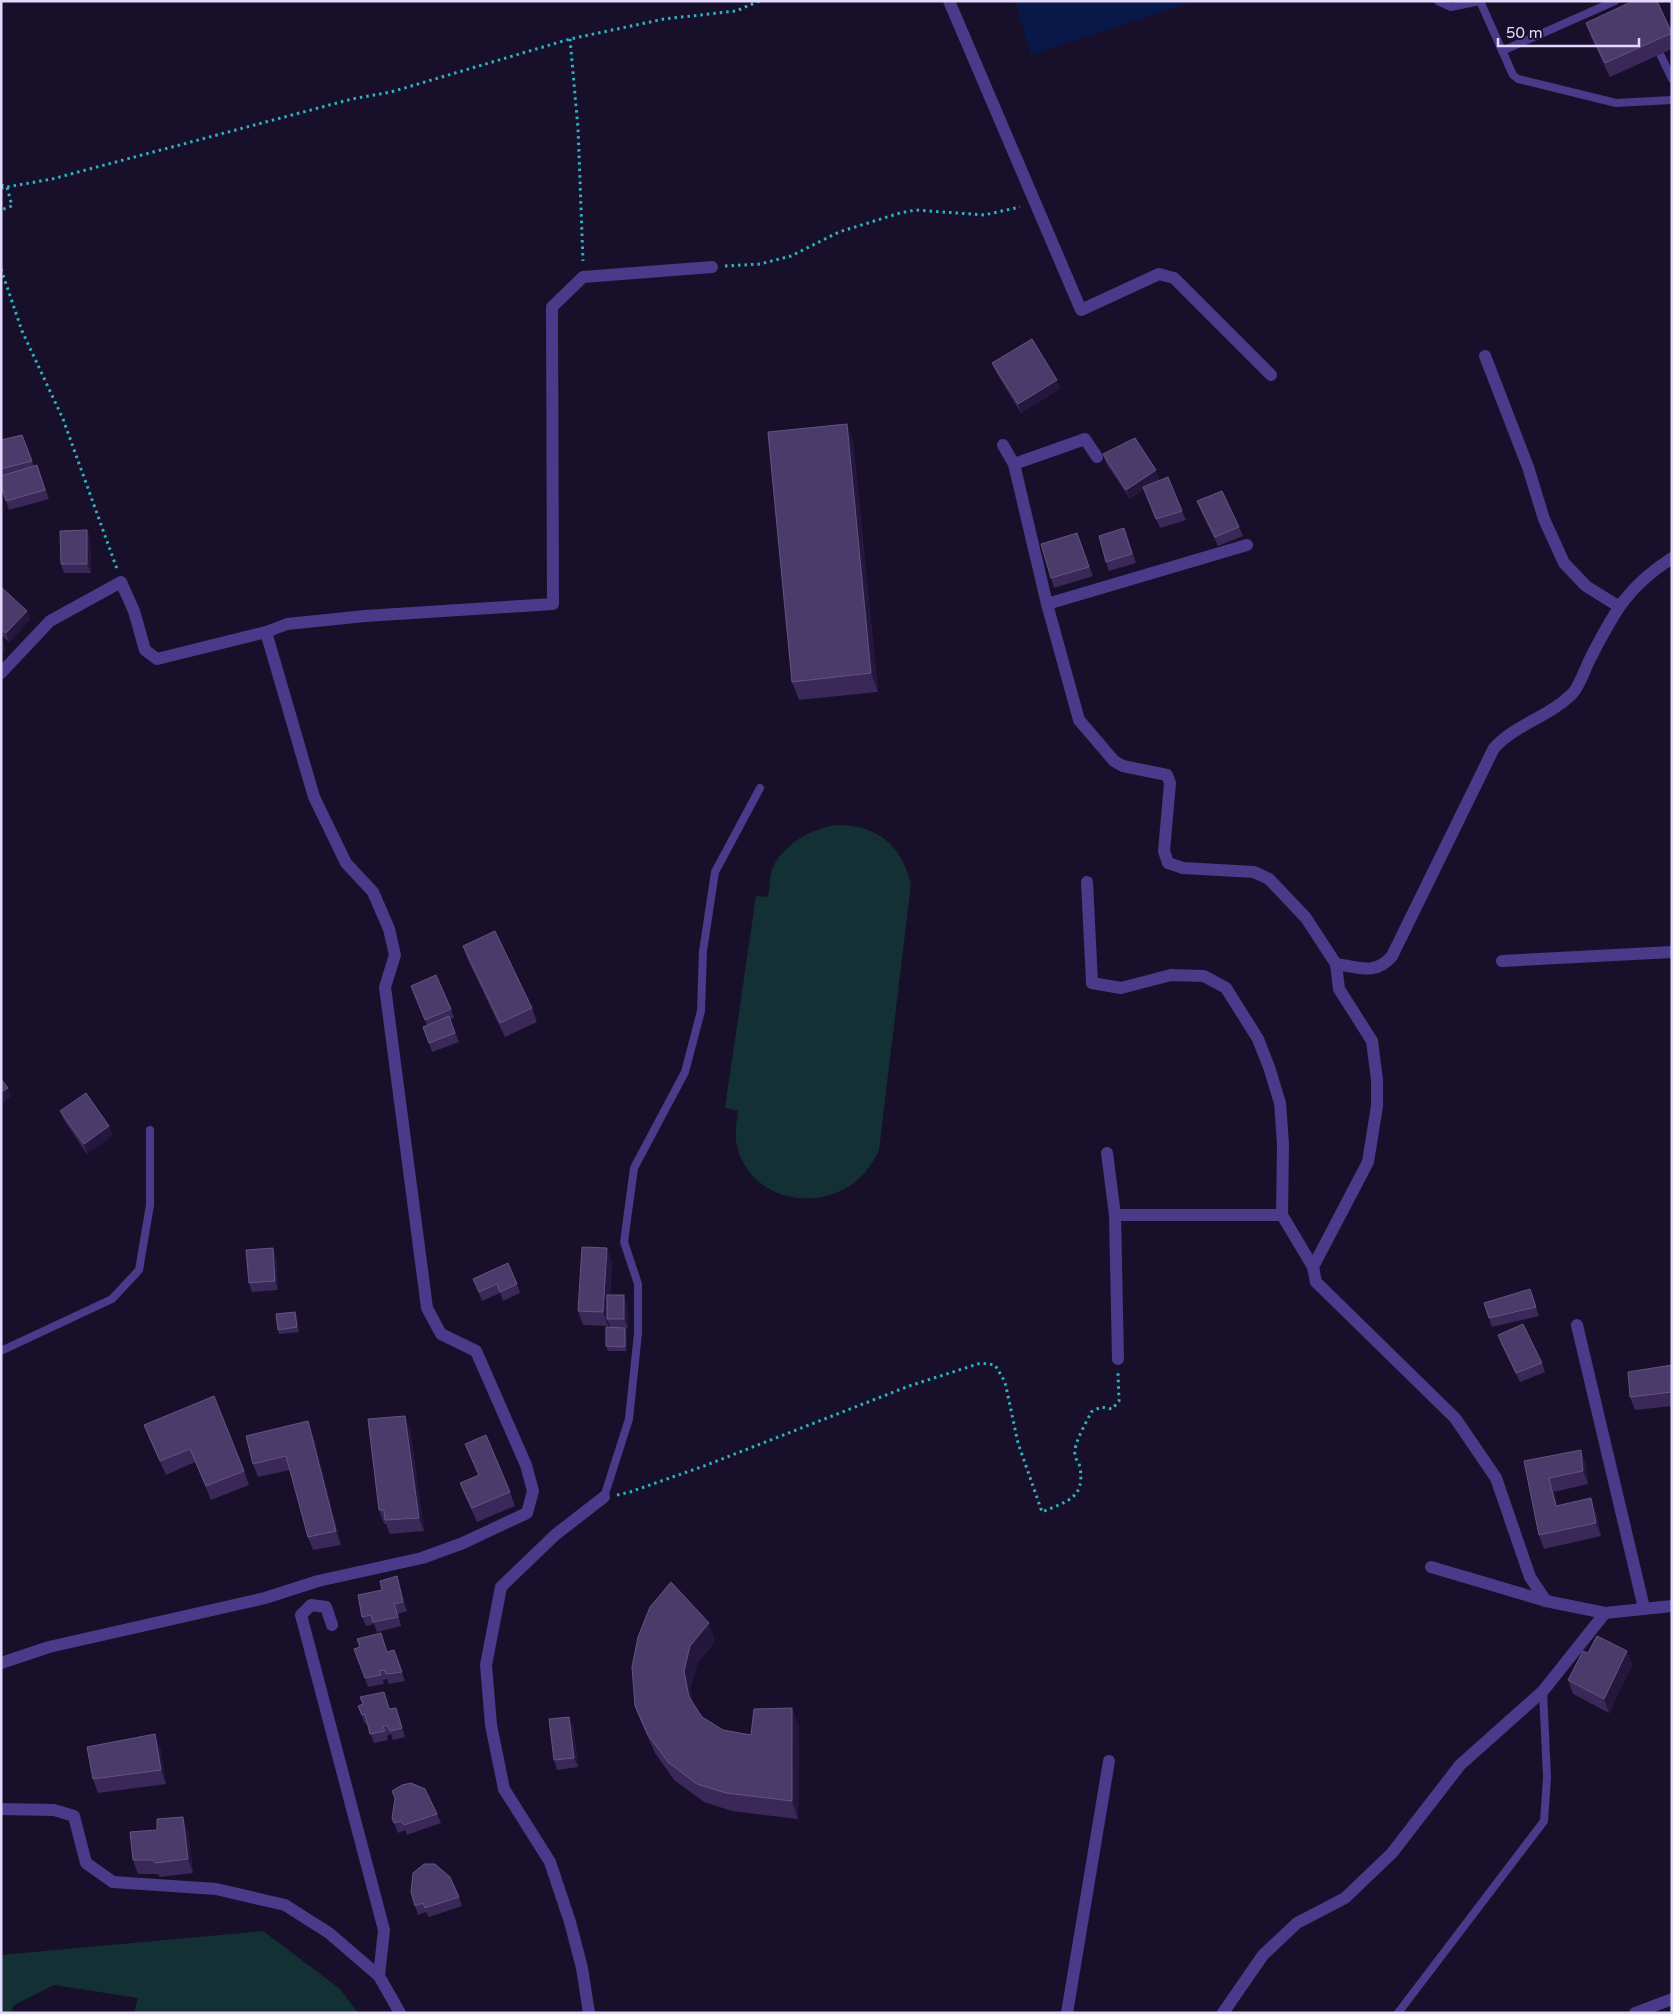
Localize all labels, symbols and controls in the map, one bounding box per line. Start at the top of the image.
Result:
scale bar [1498,15,1639,47]
text: 50 m [1506,24,1543,42]

